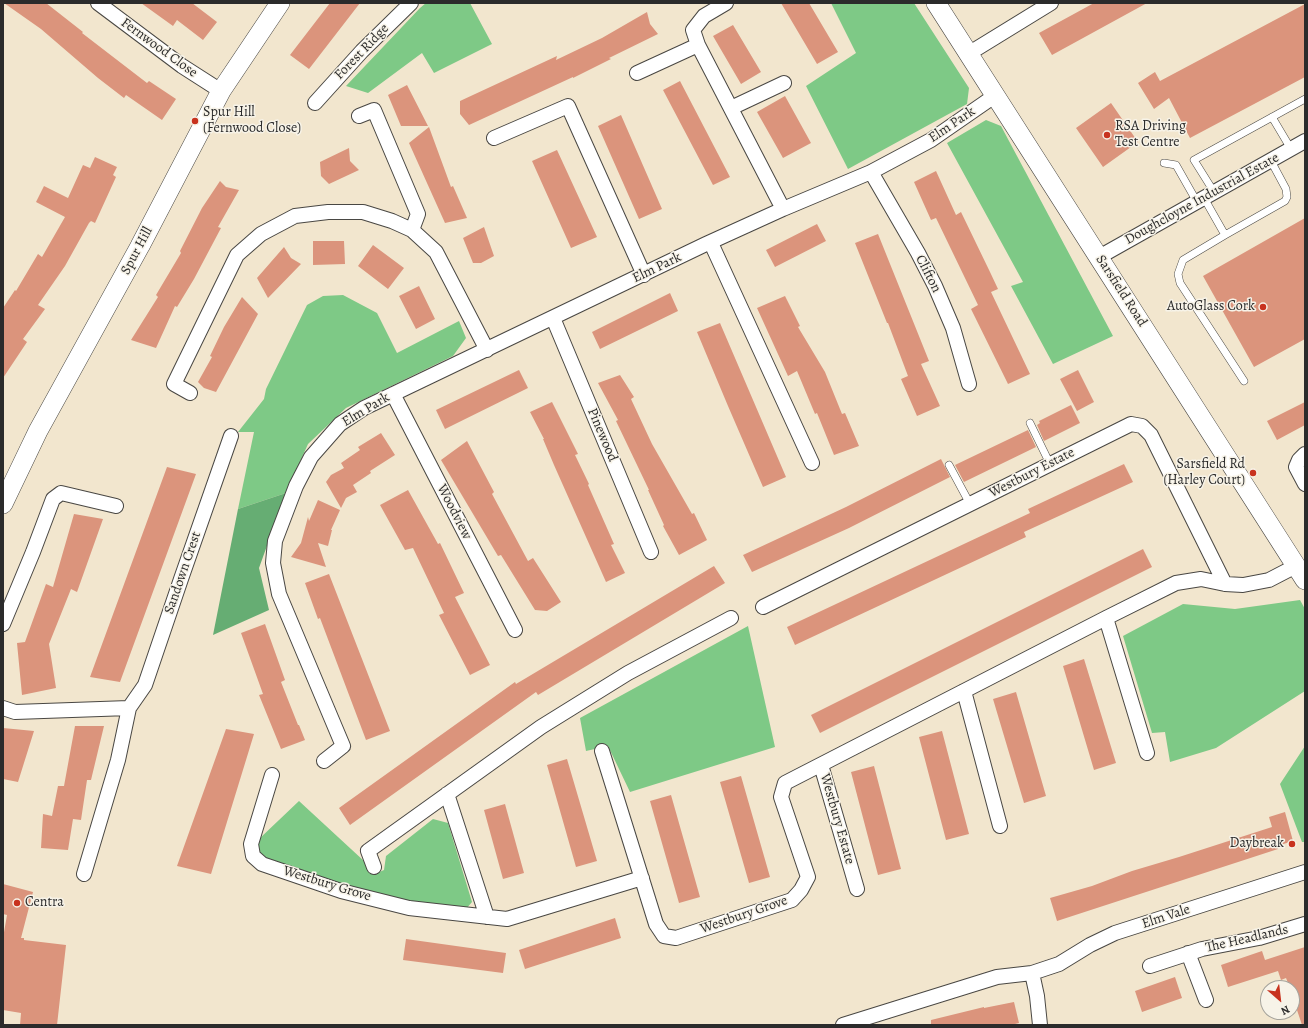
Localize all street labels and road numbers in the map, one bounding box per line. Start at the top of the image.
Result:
street label: Fernwood Close [117,15,201,81]
street label: Forest Ridge [331,21,393,83]
street label: Elm Park [926,103,978,147]
street label: Doughcloyne Industrial Estate [1122,150,1282,248]
street label: Spur Hill [117,224,157,278]
street label: Elm Park [630,249,684,287]
street label: Clifton [911,252,945,296]
street label: Sarsfield Road [1092,252,1150,330]
street label: Elm Park [339,389,393,431]
street label: Pinewood [583,406,621,464]
street label: Westbury Estate [986,444,1078,502]
street label: Woodview [433,482,475,542]
street label: Sandown Crest [161,530,205,616]
street label: Westbury Estate [816,772,858,866]
street label: Westbury Grove [281,863,373,905]
street label: Westbury Grove [698,892,790,938]
street label: Elm Vale [1140,901,1192,933]
street label: The Headlands [1204,921,1290,957]

